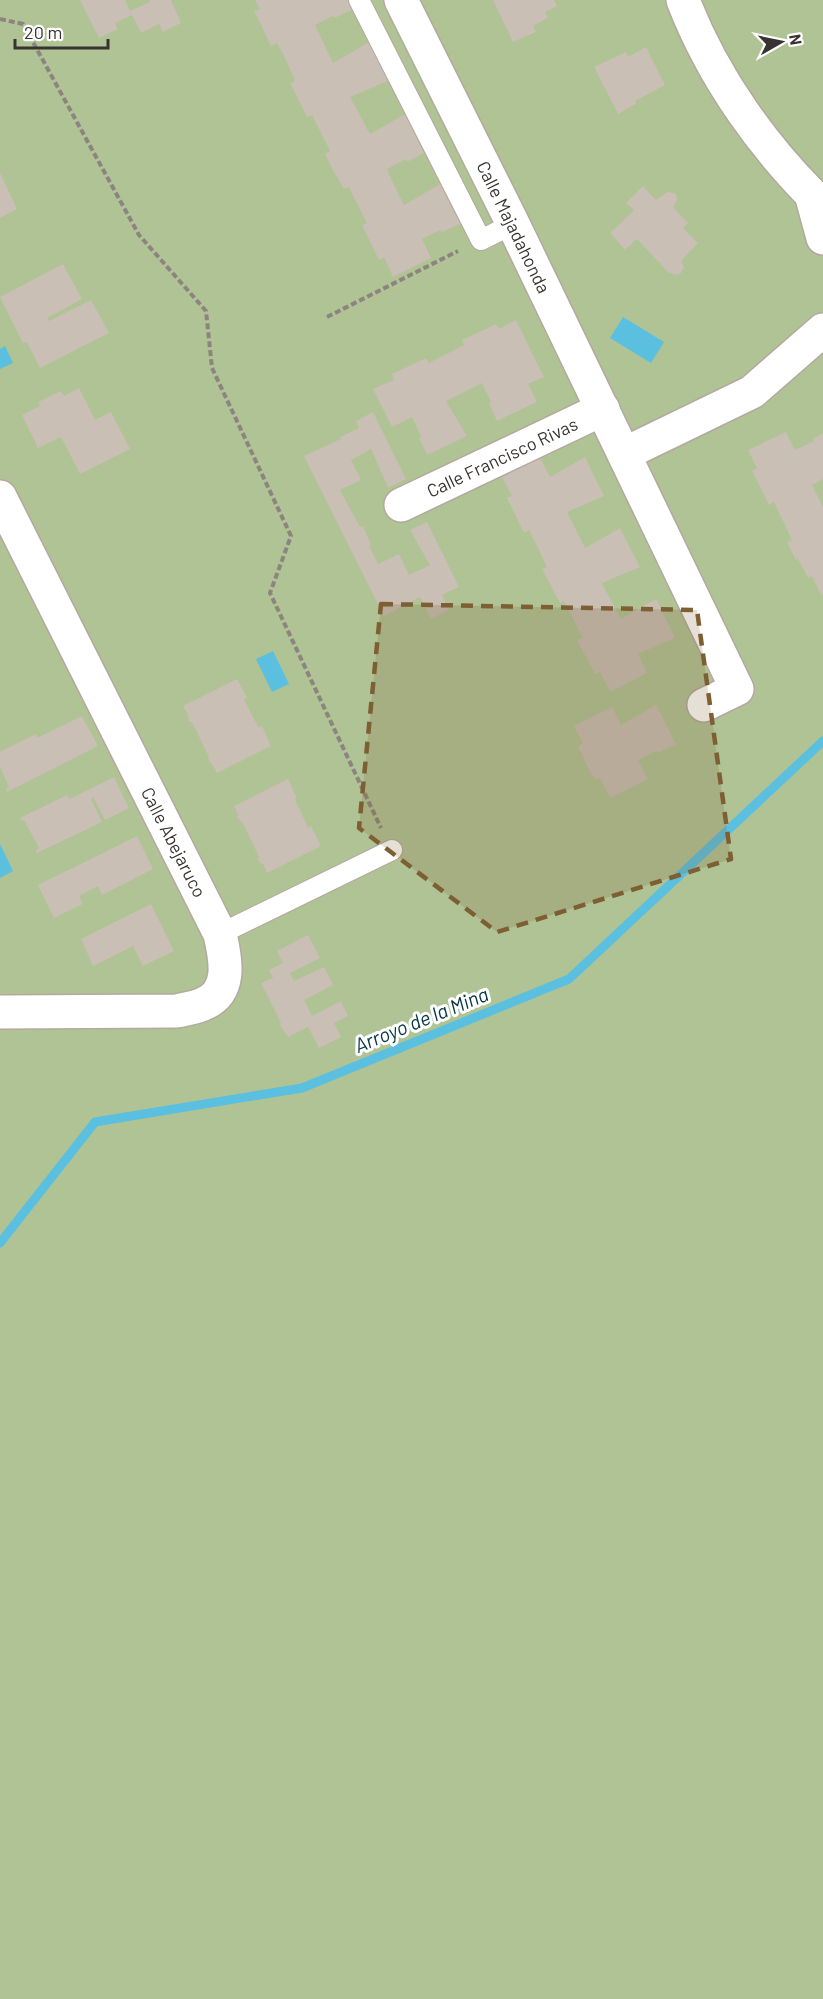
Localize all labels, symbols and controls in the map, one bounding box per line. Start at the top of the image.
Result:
scale bar [15,12,108,50]
north arrow [751,12,811,72]
text: 20 m [24,21,62,43]
text: N [786,33,807,46]
street label: Calle Majadahonda [473,157,555,297]
street label: Calle Francisco Rivas [423,412,581,502]
street label: Calle Abejaruco [137,783,211,901]
water label: Arroyo de la Mina [350,981,492,1057]

